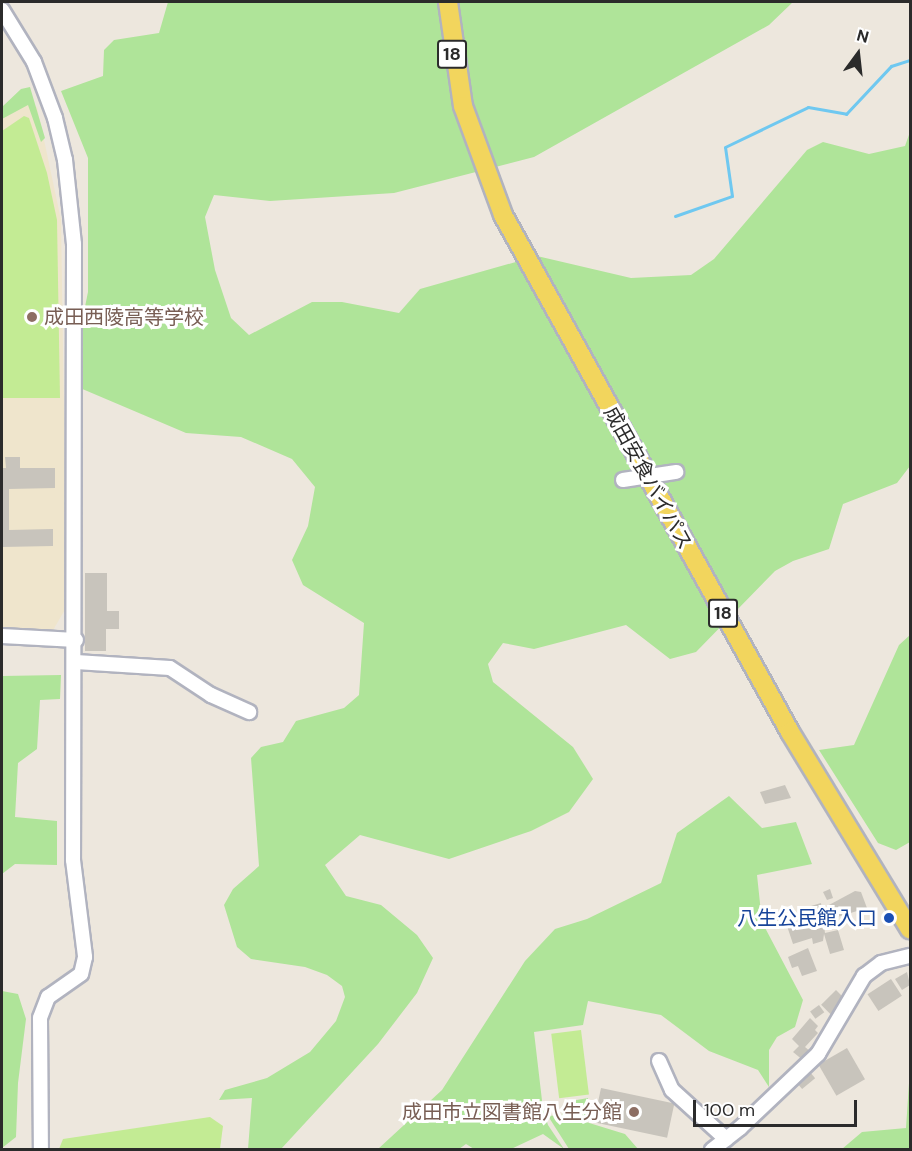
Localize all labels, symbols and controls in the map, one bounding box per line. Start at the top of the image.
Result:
north arrow [828,24,888,84]
text: N [854,24,871,48]
road number: 18 [437,39,467,69]
place label: 成田西陵高等学校 [44,305,204,329]
marker: 成田西陵高等学校 [25,310,39,324]
street label: 成田安食バイパス [599,402,697,554]
road number: 18 [708,598,738,628]
place label: 八生公民館入口 [737,906,877,930]
marker: 八生公民館入口 [882,911,896,925]
scale bar [696,1088,860,1126]
text: 100 m [704,1098,755,1122]
place label: 成田市立図書館八生分館 [402,1100,622,1124]
marker: 成田市立図書館八生分館 [627,1105,641,1119]

